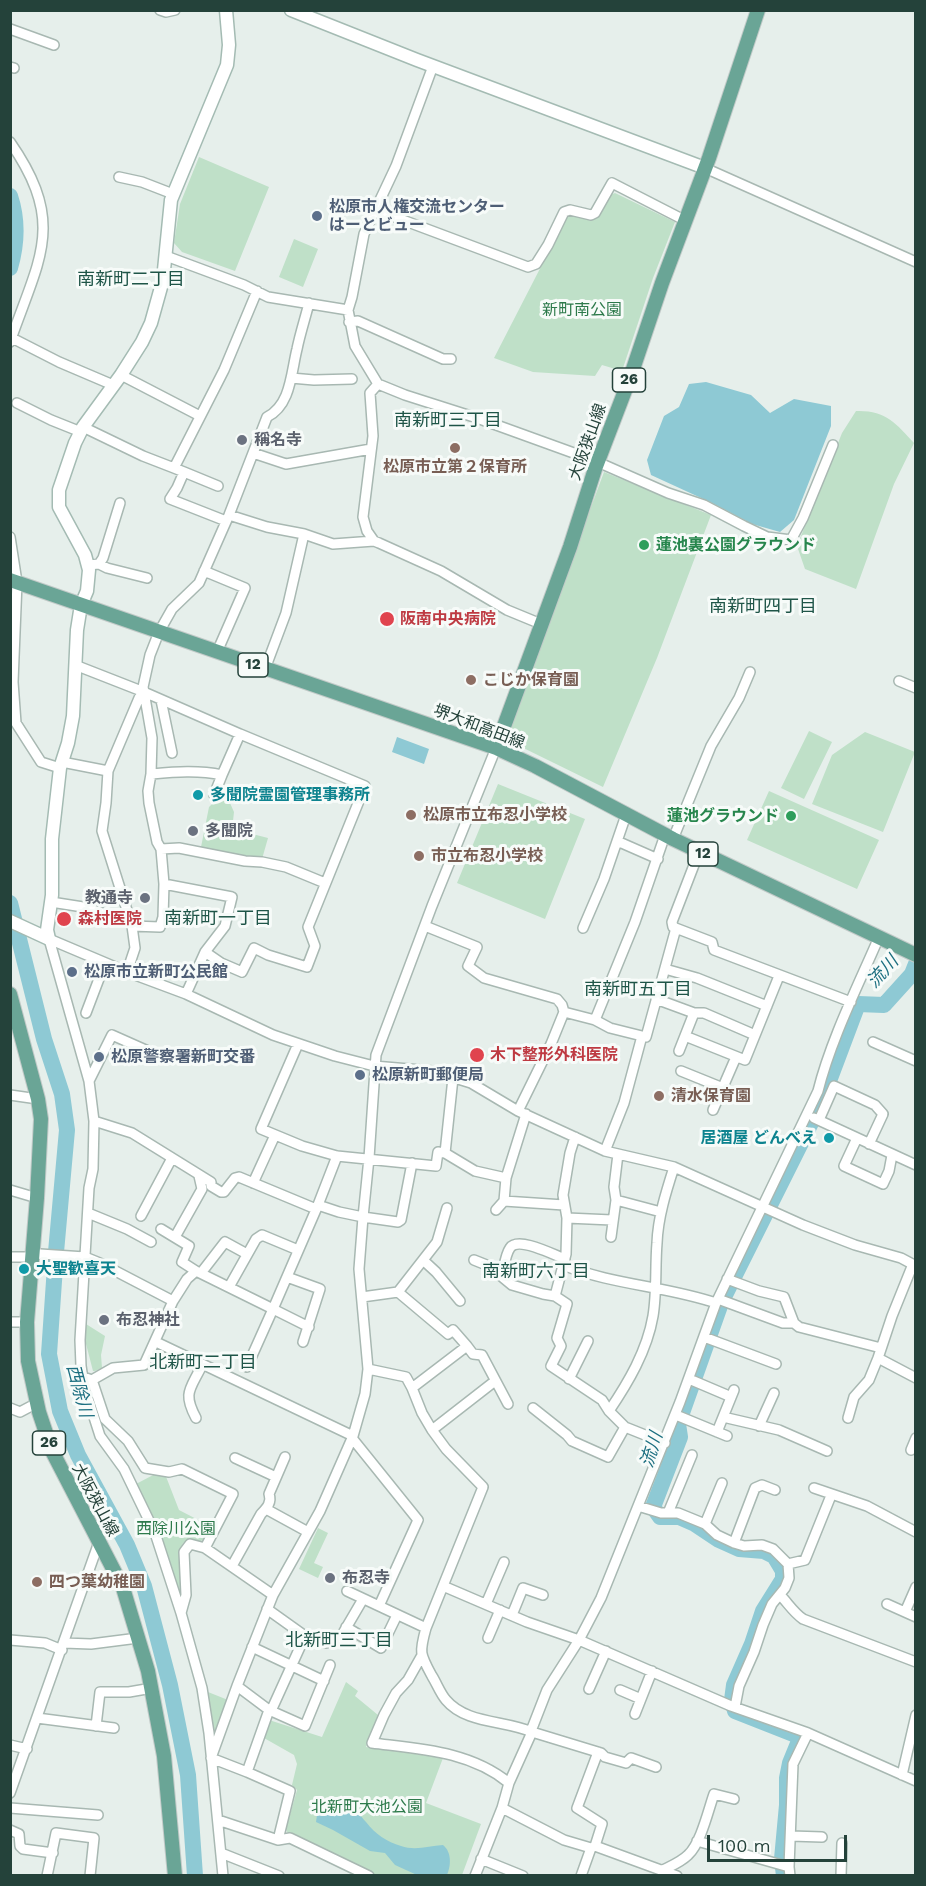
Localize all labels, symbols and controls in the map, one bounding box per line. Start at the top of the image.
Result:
place label: 松原市人権交流センター はーとビュー [329,197,505,235]
marker: 松原市人権交流センター はーとビュー [310,209,324,223]
district label: 南新町二丁目 [77,269,185,291]
park label: 新町南公園 [542,300,622,320]
road number: 26 [612,368,646,392]
street label: 大阪狭山線 [565,401,611,483]
district label: 南新町三丁目 [394,410,502,432]
place label: 稱名寺 [254,430,302,450]
marker: 稱名寺 [235,433,249,447]
marker: 松原市立第２保育所 [448,441,462,455]
place label: 松原市立第２保育所 [383,457,527,477]
place label: 蓮池裏公園グラウンド [656,535,816,555]
marker: 蓮池裏公園グラウンド [637,538,651,552]
district label: 南新町四丁目 [709,596,817,618]
place label: 阪南中央病院 [400,609,496,629]
marker: 阪南中央病院 [378,610,396,628]
road number: 12 [238,653,268,677]
place label: こじか保育園 [483,670,579,690]
marker: こじか保育園 [464,673,478,687]
street label: 堺大和高田線 [431,701,527,753]
place label: 多聞院霊園管理事務所 [210,785,370,805]
marker: 多聞院霊園管理事務所 [191,788,205,802]
place label: 松原市立布忍小学校 [423,805,567,825]
place label: 蓮池グラウンド [667,806,779,826]
marker: 松原市立布忍小学校 [404,808,418,822]
marker: 蓮池グラウンド [784,809,798,823]
place label: 多聞院 [205,821,253,841]
marker: 多聞院 [186,824,200,838]
road number: 12 [688,842,718,866]
place label: 市立布忍小学校 [431,846,543,866]
marker: 市立布忍小学校 [412,849,426,863]
place label: 教通寺 [85,888,133,908]
marker: 教通寺 [138,891,152,905]
district label: 南新町一丁目 [164,908,272,930]
place label: 森村医院 [78,909,142,929]
marker: 森村医院 [55,910,73,928]
water label: 流川 [863,951,903,993]
place label: 松原市立新町公民館 [84,962,228,982]
marker: 松原市立新町公民館 [65,965,79,979]
district label: 南新町五丁目 [584,979,692,1001]
place label: 木下整形外科医院 [490,1045,618,1065]
marker: 木下整形外科医院 [468,1046,486,1064]
place label: 松原警察署新町交番 [111,1047,255,1067]
marker: 松原警察署新町交番 [92,1050,106,1064]
place label: 松原新町郵便局 [372,1065,484,1085]
marker: 松原新町郵便局 [353,1068,367,1082]
place label: 清水保育園 [671,1086,751,1106]
marker: 清水保育園 [652,1089,666,1103]
place label: 居酒屋 どんべえ [700,1128,817,1148]
marker: 居酒屋 どんべえ [822,1131,836,1145]
place label: 大聖歓喜天 [36,1259,116,1279]
district label: 南新町六丁目 [482,1261,590,1283]
marker: 大聖歓喜天 [17,1262,31,1276]
place label: 布忍神社 [116,1310,180,1330]
marker: 布忍神社 [97,1313,111,1327]
district label: 北新町二丁目 [149,1352,257,1374]
water label: 西除川 [62,1362,96,1420]
water label: 流川 [636,1430,668,1470]
road number: 26 [32,1431,66,1455]
street label: 大阪狭山線 [68,1460,122,1540]
park label: 西除川公園 [136,1519,216,1539]
place label: 布忍寺 [342,1568,390,1588]
marker: 布忍寺 [323,1571,337,1585]
place label: 四つ葉幼稚園 [49,1572,145,1592]
marker: 四つ葉幼稚園 [30,1575,44,1589]
district label: 北新町三丁目 [285,1630,393,1652]
park label: 北新町大池公園 [311,1797,423,1817]
scale bar [710,1823,850,1861]
text: 100 m [718,1835,771,1856]

